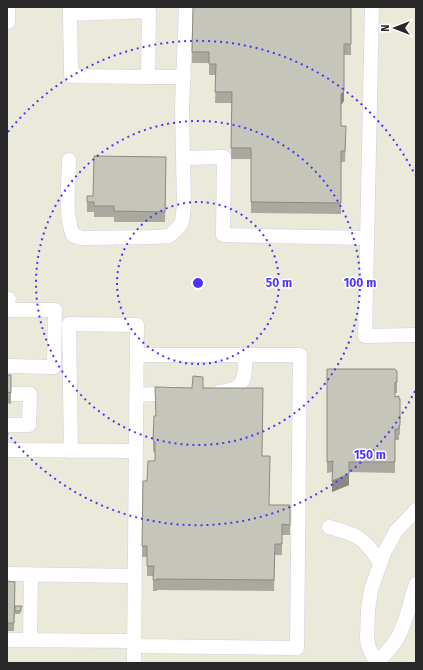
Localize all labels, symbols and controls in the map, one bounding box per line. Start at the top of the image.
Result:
north arrow [375,8,415,48]
text: N [379,24,392,32]
centre of rings [191,276,205,290]
text: 50 m [266,276,292,290]
text: 100 m [344,276,376,290]
text: 150 m [354,448,386,462]

